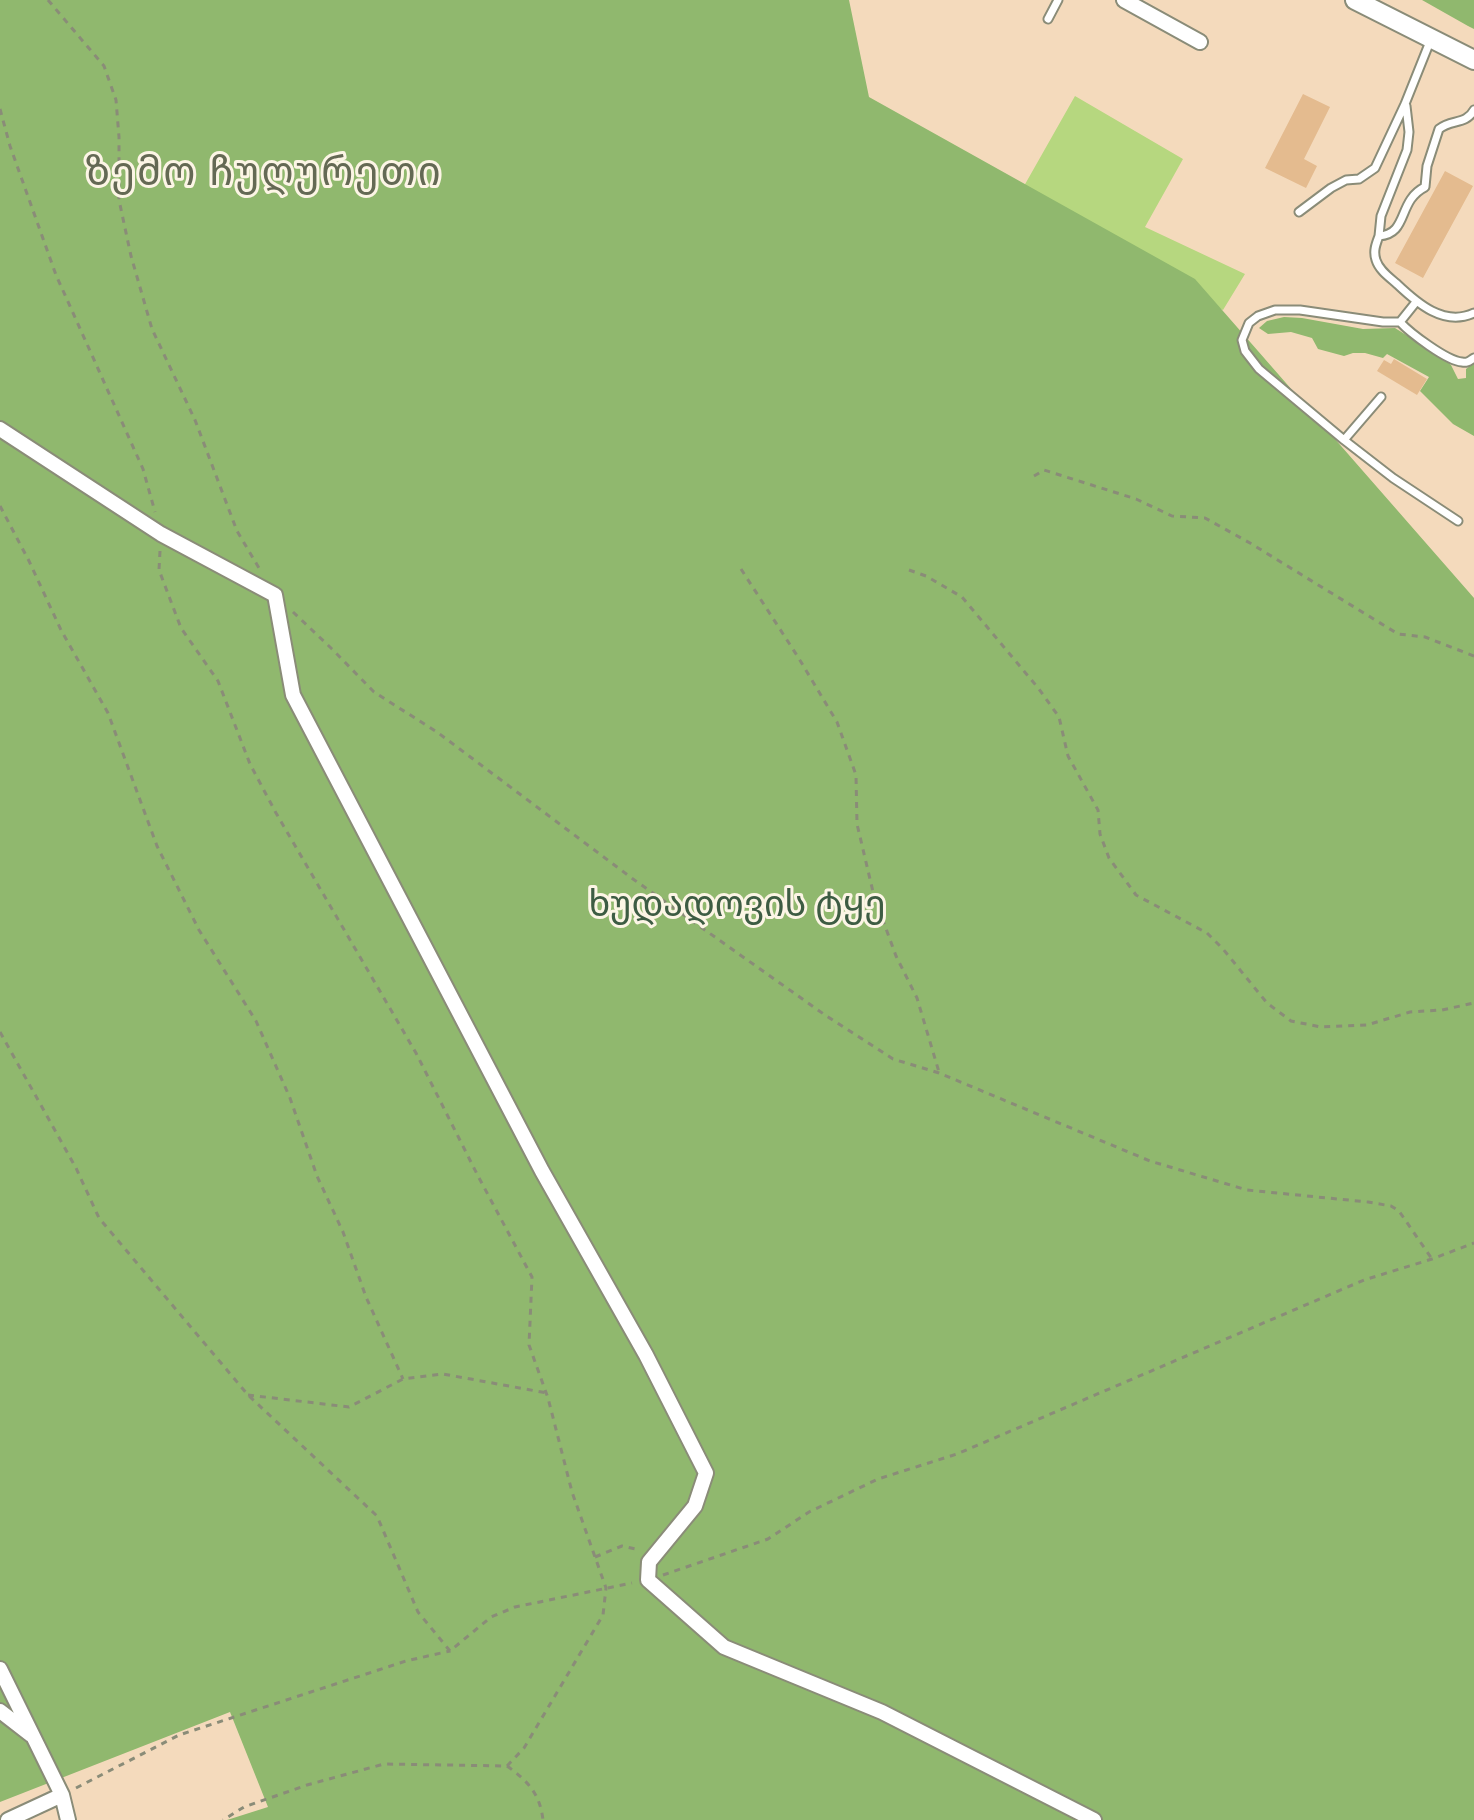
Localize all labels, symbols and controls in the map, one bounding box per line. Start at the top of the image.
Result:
district label: ზემო ჩუღურეთი [85,154,443,202]
park label: ხუდადოვის ტყე [588,888,886,932]

